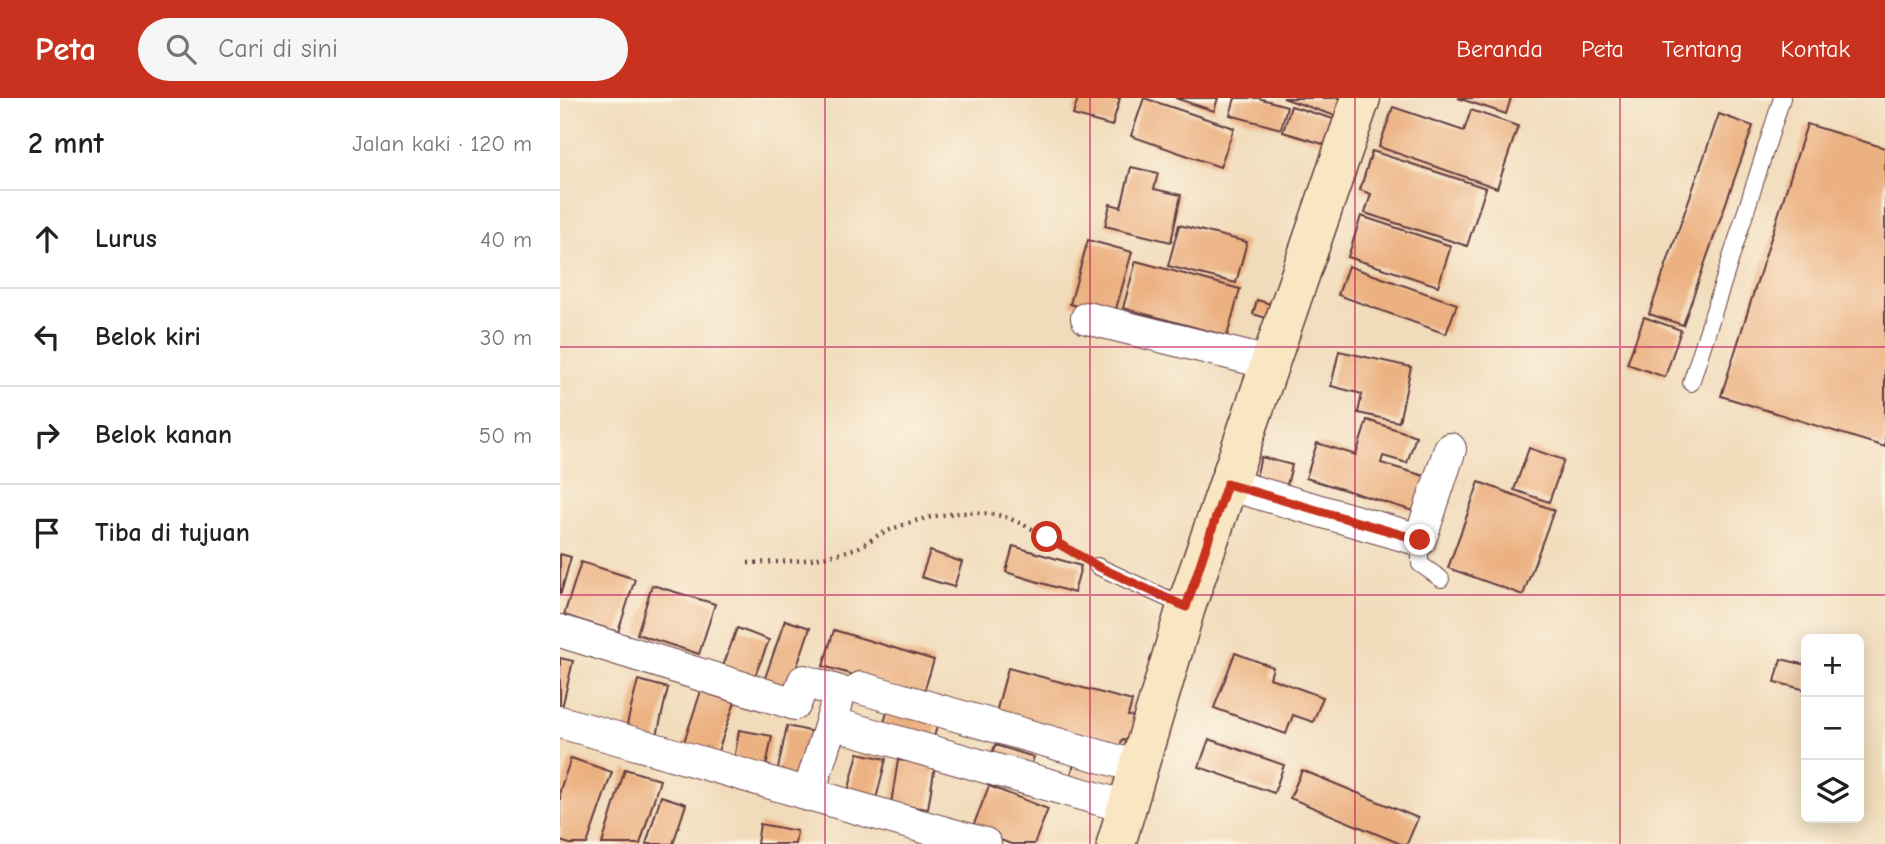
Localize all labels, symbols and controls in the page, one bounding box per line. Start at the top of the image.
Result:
search box [138,18,628,81]
text: Peta [35,30,96,68]
icon: search [162,30,200,68]
text: Cari di sini [218,34,338,64]
text: Beranda [1456,35,1543,63]
text: Peta [1581,35,1624,63]
text: Tentang [1662,35,1742,63]
text: Kontak [1780,35,1850,63]
text: 2 mnt [28,126,104,161]
text: Jalan kaki · 120 m [352,130,532,157]
icon: ahead [28,220,66,258]
text: Lurus [95,224,157,254]
text: 40 m [480,226,532,253]
icon: left [28,318,66,356]
text: Belok kiri [95,322,201,352]
text: 30 m [480,324,532,351]
icon: right [28,416,66,454]
text: Belok kanan [95,420,232,450]
text: 50 m [479,422,532,449]
icon: arrive [28,514,66,552]
text: Tiba di tujuan [95,518,250,548]
route start [1031,521,1062,552]
route end [1404,524,1435,555]
map controls [1801,634,1864,823]
button: + [1801,634,1864,697]
button: − [1801,697,1864,760]
button: layers [1801,760,1864,823]

